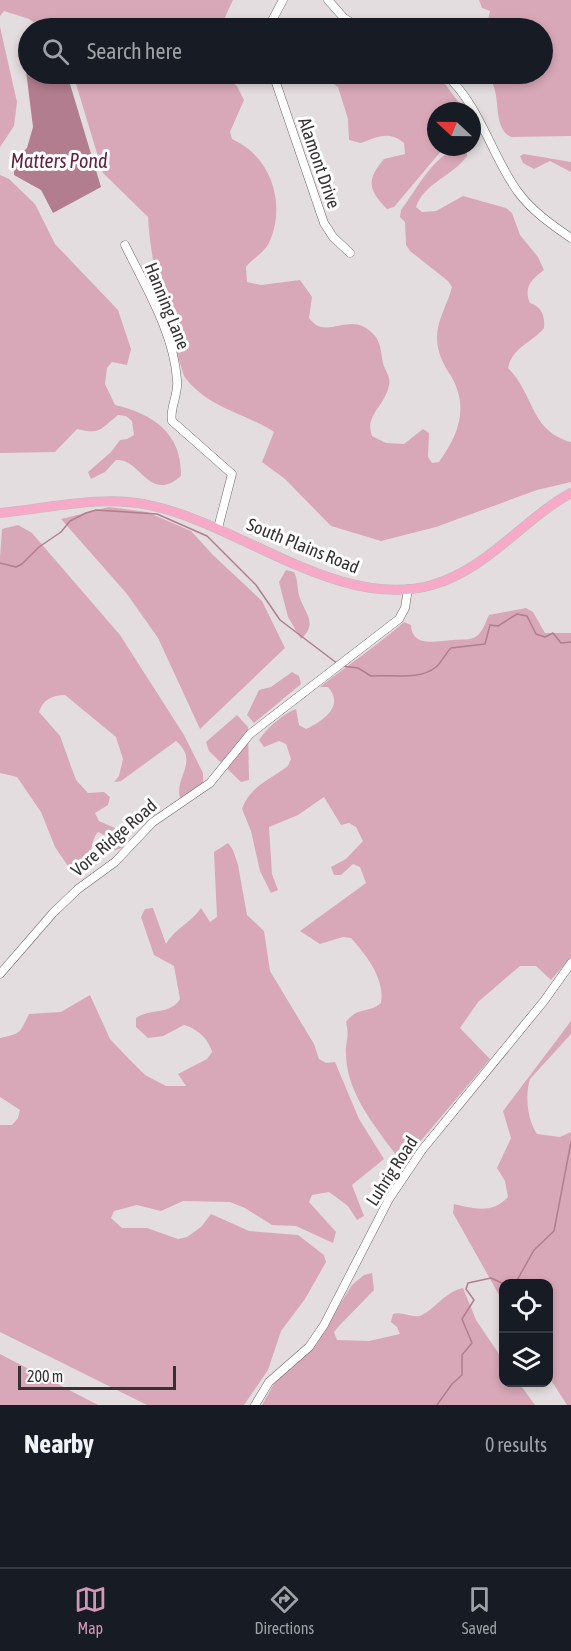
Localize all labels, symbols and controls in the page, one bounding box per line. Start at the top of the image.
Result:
search box [18,18,553,84]
icon: search [39,35,72,68]
text: Search here [87,38,182,64]
north arrow [427,102,481,156]
street label: Alamont Drive [294,115,345,211]
water label: Matters Pond [11,149,108,172]
street label: Hanning Lane [141,259,194,352]
street label: South Plains Road [244,513,362,578]
street label: Vore Ridge Road [67,795,161,881]
street label: Luhrig Road [361,1132,422,1209]
map controls [499,1279,553,1387]
button: locate [499,1279,553,1333]
button: layers [499,1333,553,1387]
scale bar [18,1363,176,1390]
text: 200 m [27,1367,63,1385]
text: Nearby [24,1429,94,1459]
text: 0 results [485,1433,547,1456]
tab: Map [74,1583,107,1637]
tab: Directions [254,1583,314,1637]
tab: Saved [462,1583,497,1637]

